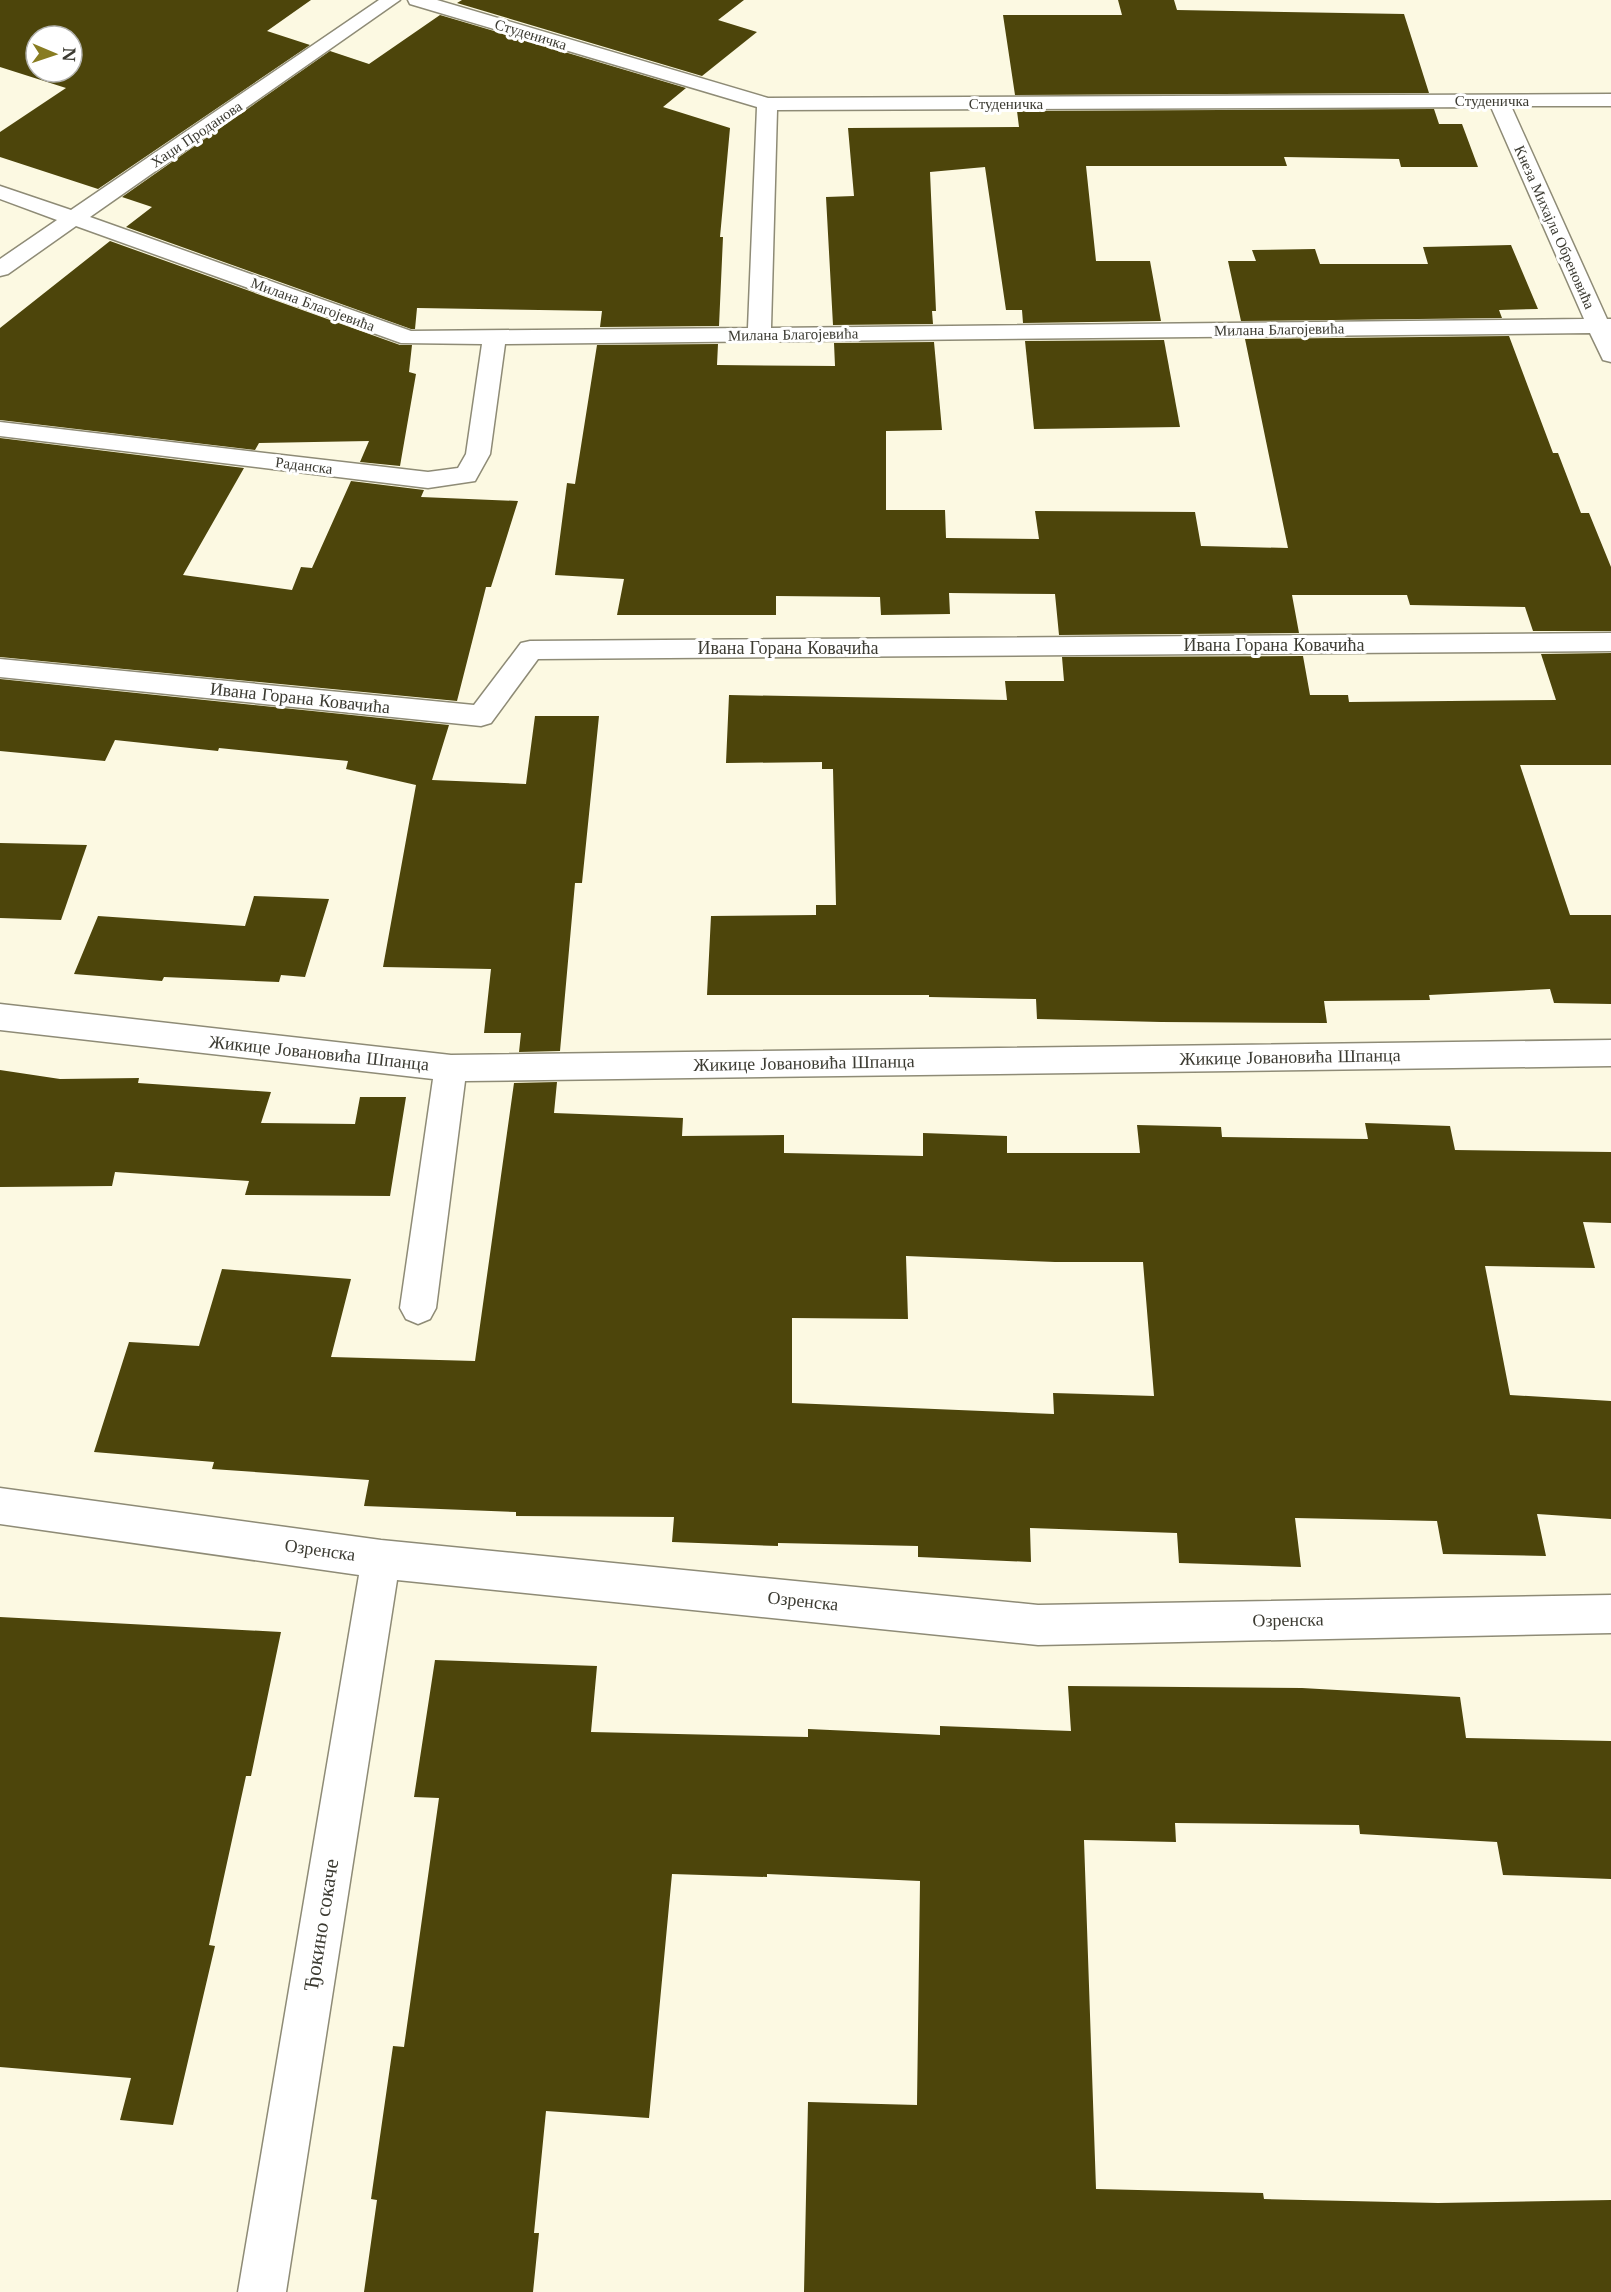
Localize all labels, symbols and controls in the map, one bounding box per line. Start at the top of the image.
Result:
street label: Студеничка [493,14,570,54]
north arrow [24,24,84,84]
text: N [59,47,79,62]
street label: Студеничка [1455,91,1530,110]
street label: Студеничка [969,94,1044,113]
street label: Хаџи Проданова [146,96,246,172]
street label: Кнеза Михајла Обреновића [1510,142,1600,312]
street label: Милана Благојевића [248,273,378,335]
street label: Милана Благојевића [1214,318,1345,340]
street label: Милана Благојевића [728,323,859,345]
street label: Раданска [274,452,334,478]
street label: Ивана Горана Ковачића [1184,634,1364,656]
street label: Ивана Горана Ковачића [698,637,878,659]
street label: Ивана Горана Ковачића [209,678,391,718]
street label: Жикице Јовановића Шпанца [208,1031,430,1075]
street label: Жикице Јовановића Шпанца [1179,1044,1401,1070]
street label: Жикице Јовановића Шпанца [693,1050,915,1076]
street label: Озренска [283,1534,357,1566]
street label: Озренска [766,1586,840,1616]
street label: Озренска [1252,1608,1324,1632]
street label: Ђокино сокаче [298,1857,344,1993]

